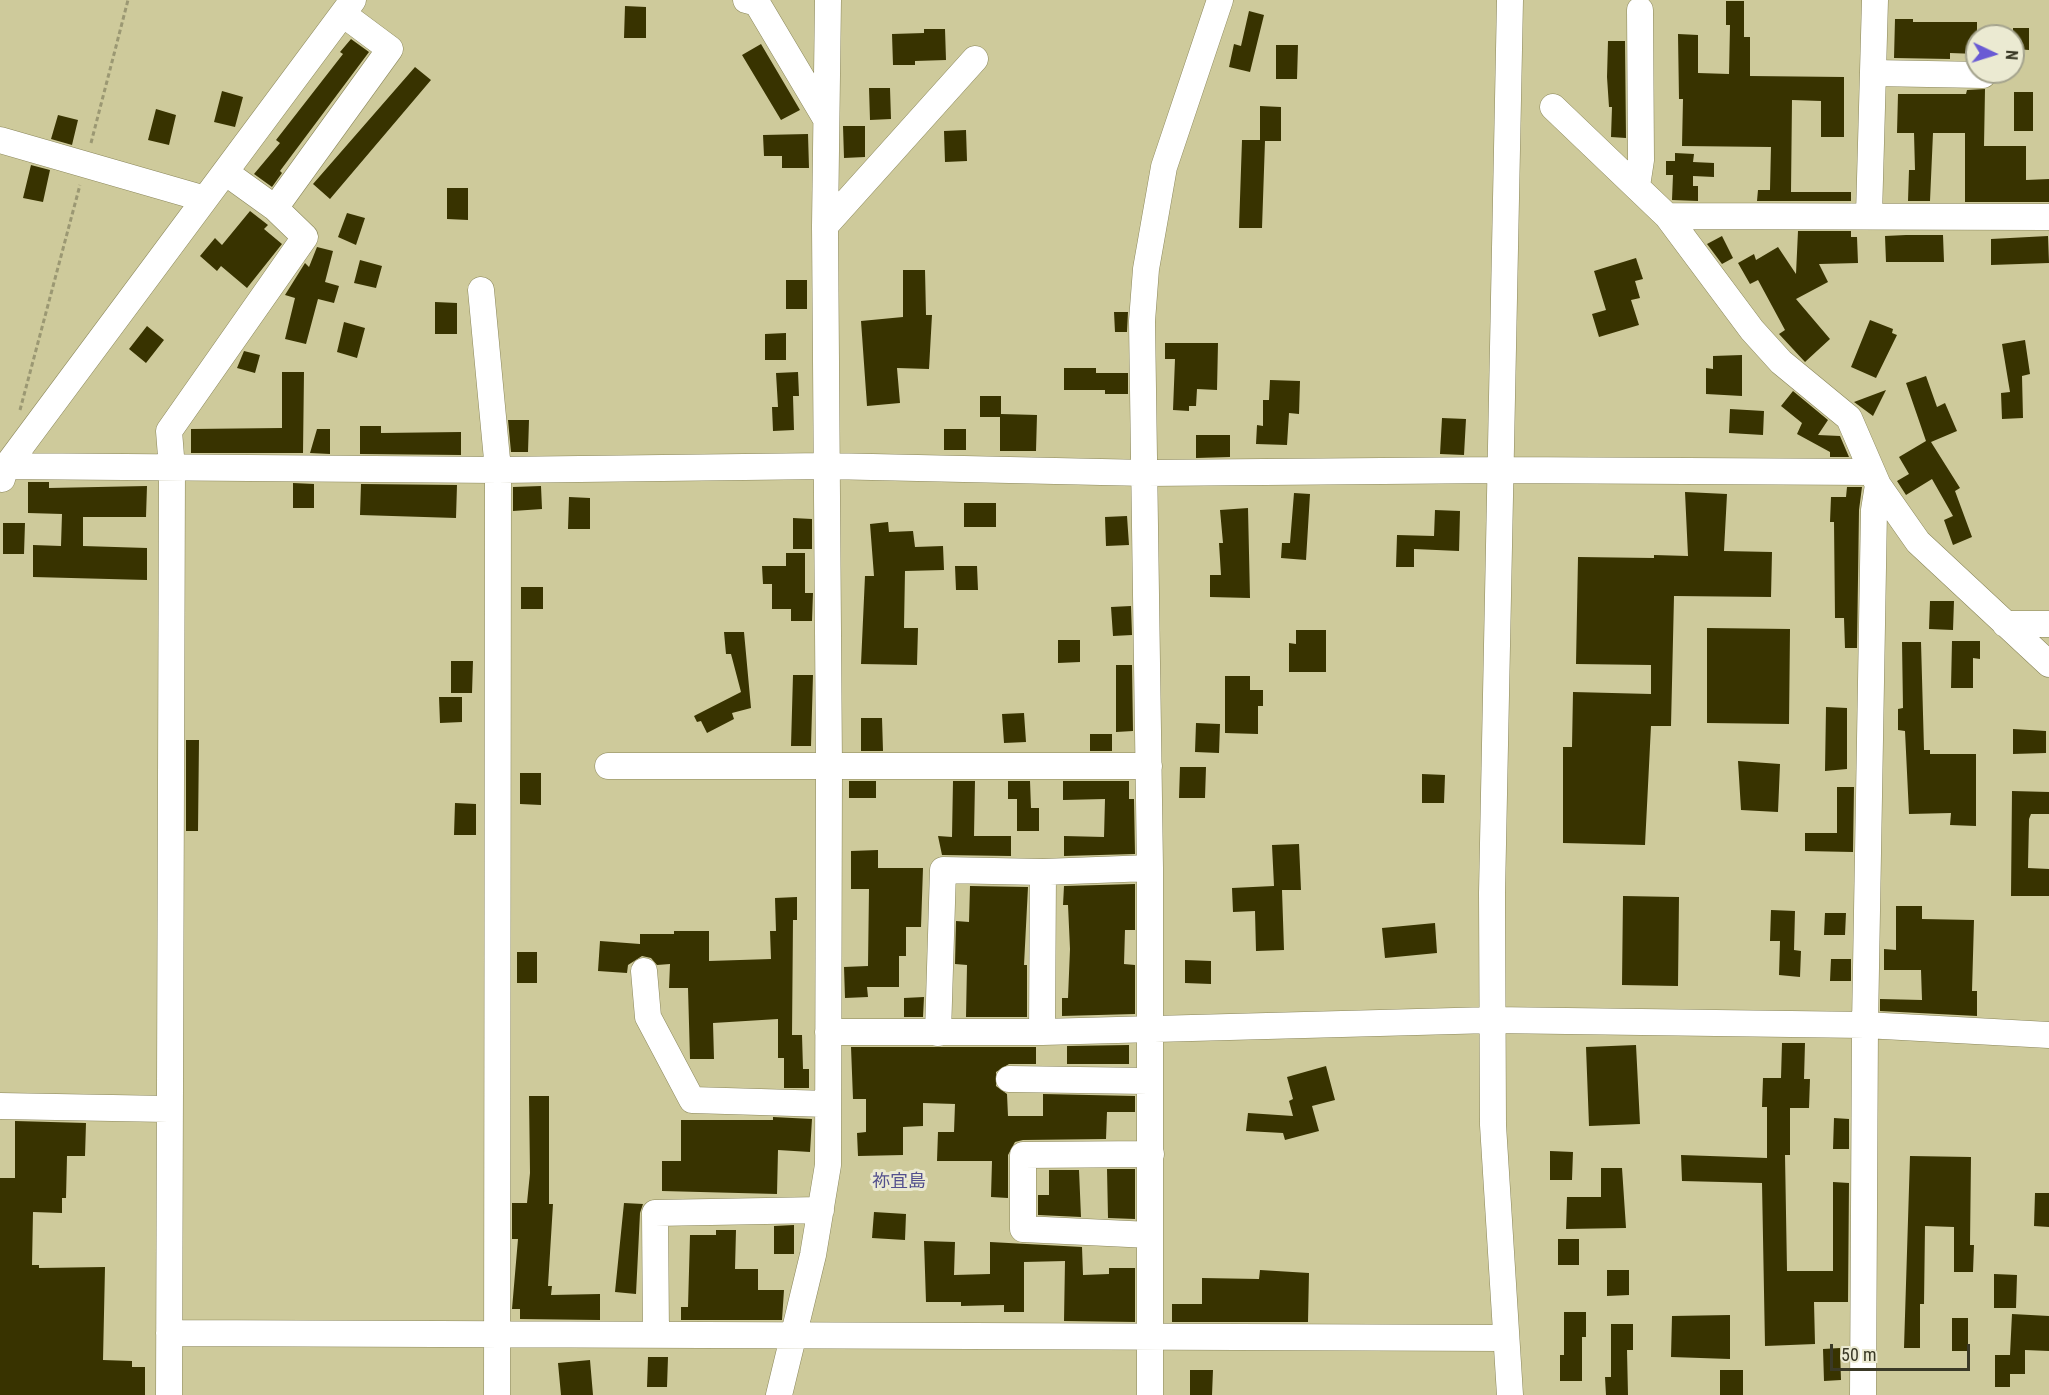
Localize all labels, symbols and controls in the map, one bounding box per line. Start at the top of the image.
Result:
north arrow [1965,24,2025,84]
text: N [2002,50,2021,61]
district label: 祢宜島 [872,1171,926,1193]
scale bar [1833,1332,1972,1370]
text: 50 m [1841,1344,1876,1365]

